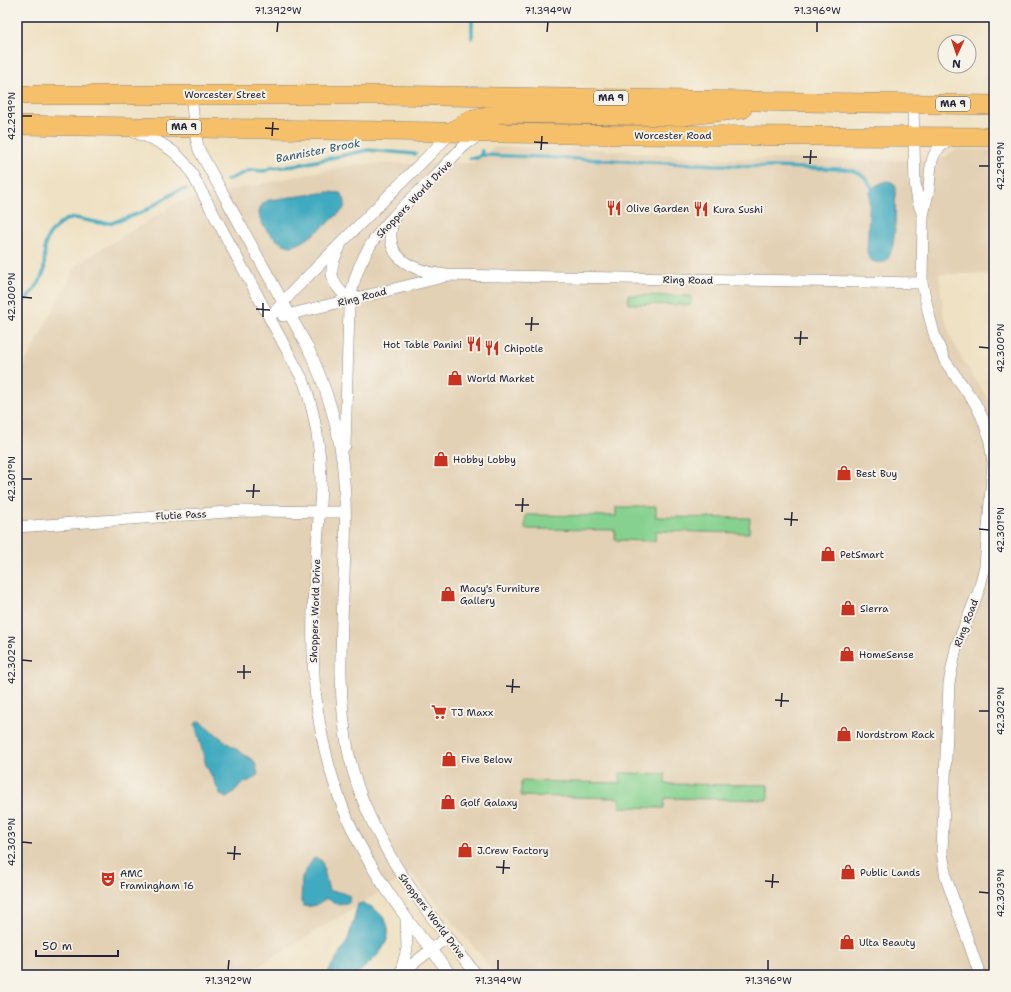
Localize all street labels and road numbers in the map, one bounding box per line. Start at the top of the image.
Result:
street label: Worcester Street [184,88,266,101]
road number: MA 9 [594,91,628,105]
road number: MA 9 [936,97,970,111]
road number: MA 9 [167,120,201,134]
street label: Worcester Road [634,129,712,142]
street label: Shoppers World Drive [373,157,455,241]
street label: Ring Road [663,273,714,287]
street label: Ring Road [336,284,389,309]
street label: Flutie Pass [155,507,207,523]
street label: Shoppers World Drive [307,559,323,663]
street label: Ring Road [951,597,981,649]
street label: Shoppers World Drive [396,871,469,962]

